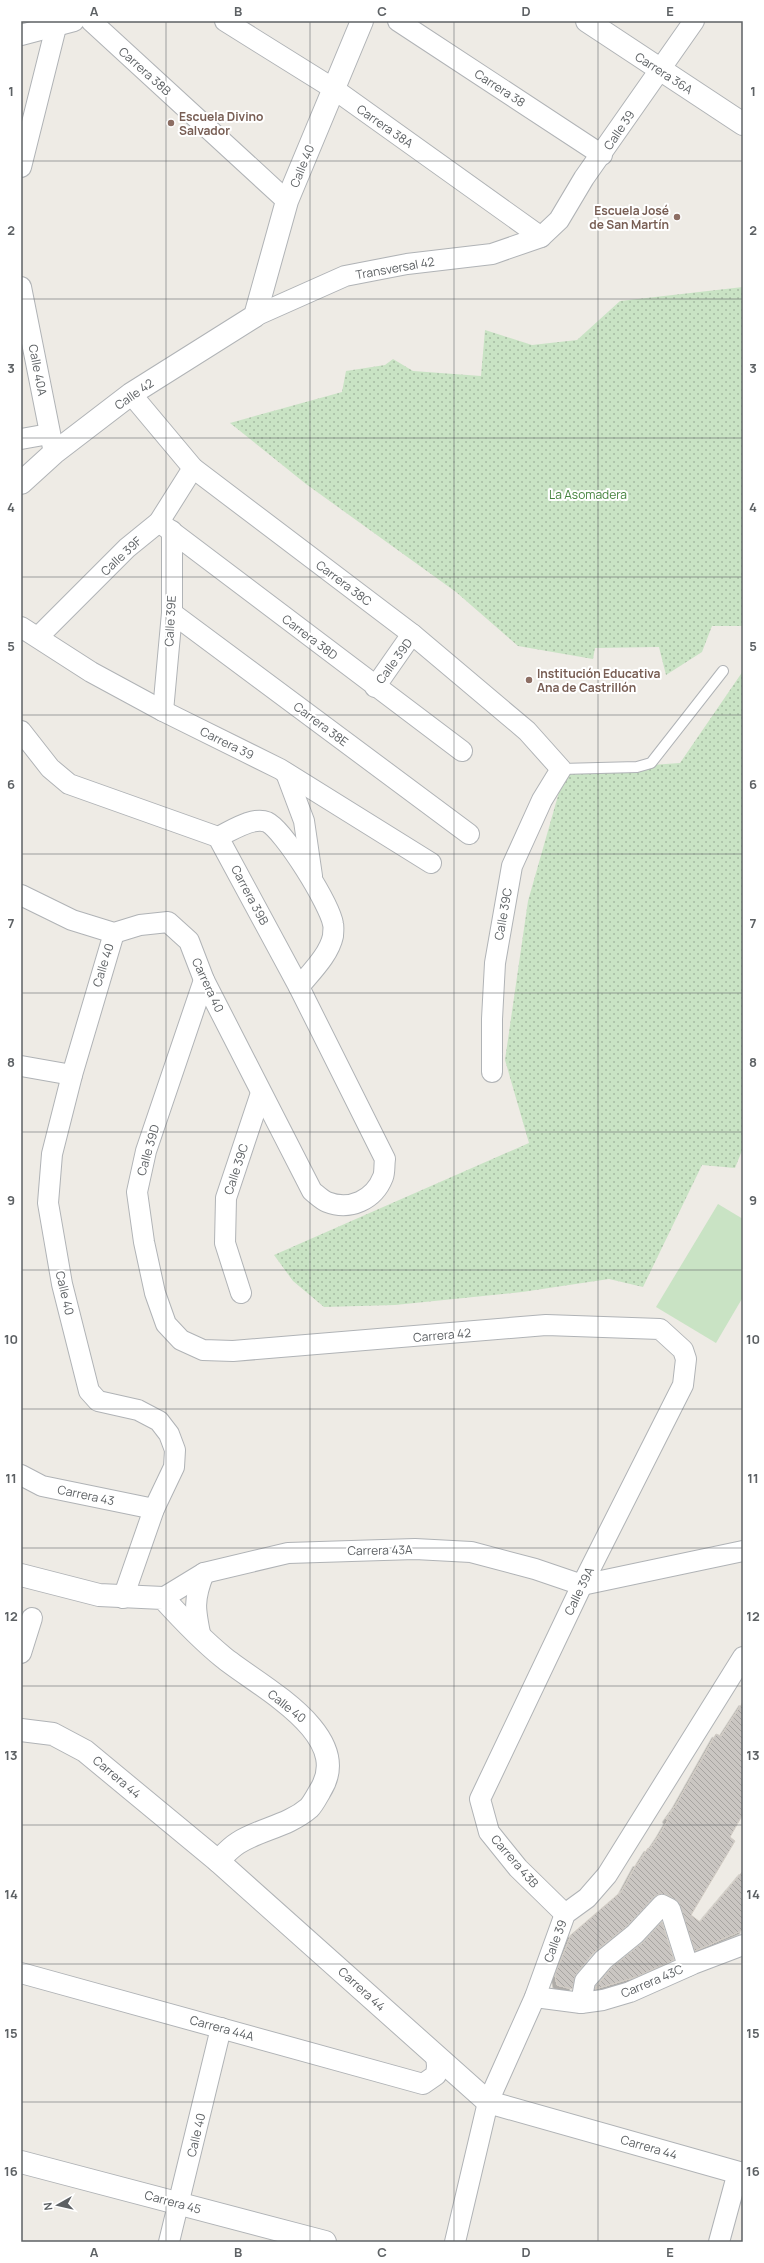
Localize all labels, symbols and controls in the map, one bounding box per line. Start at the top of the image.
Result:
text: A [90,2,99,20]
text: B [234,2,242,20]
text: C [377,2,387,20]
text: D [521,2,531,20]
text: E [666,2,674,20]
street label: Carrera 38B [115,43,175,99]
street label: Carrera 36A [632,48,696,98]
street label: Carrera 38 [471,65,529,111]
text: 1 [8,82,14,100]
text: 1 [750,82,756,100]
street label: Carrera 38A [353,100,417,152]
street label: Calle 39 [600,107,638,153]
place label: Escuela Divino Salvador [179,108,263,139]
marker: Escuela Divino Salvador [166,118,176,128]
street label: Calle 40 [286,142,318,190]
place label: Escuela José de San Martín [589,202,669,233]
marker: Escuela José de San Martín [672,212,682,222]
text: 2 [7,221,15,239]
text: 2 [749,221,757,239]
street label: Transversal 42 [354,253,436,283]
street label: Calle 40A [25,343,51,398]
text: 3 [7,359,15,377]
text: 3 [749,359,757,377]
street label: Calle 42 [111,374,157,414]
park label: La Asomadera [549,486,627,503]
text: 4 [7,498,15,516]
text: 4 [749,498,757,516]
street label: Calle 39F [97,533,145,579]
street label: Carrera 38C [312,556,376,610]
street label: Calle 39E [160,595,180,647]
street label: Carrera 38D [279,610,341,664]
street label: Calle 39D [372,635,416,687]
text: 5 [7,637,15,655]
text: 5 [749,637,757,655]
place label: Institución Educativa Ana de Castrillón [537,665,661,696]
marker: Institución Educativa Ana de Castrillón [524,675,534,685]
street label: Carrera 38E [290,698,352,750]
street label: Carrera 39 [197,723,257,763]
text: 6 [7,775,15,793]
text: 6 [749,775,757,793]
street label: Carrera 39B [227,862,273,928]
street label: Calle 39C [490,886,516,942]
text: 7 [8,914,15,932]
text: 7 [750,914,757,932]
street label: Calle 40 [88,941,118,989]
street label: Carrera 40 [188,955,228,1015]
text: 8 [7,1053,15,1071]
text: 8 [749,1053,757,1071]
street label: Calle 39D [133,1122,163,1178]
street label: Calle 39C [220,1141,252,1197]
text: 9 [7,1191,15,1209]
text: 9 [749,1191,757,1209]
street label: Calle 40 [52,1269,78,1317]
street label: Carrera 42 [412,1324,472,1346]
text: 10 [4,1330,18,1348]
text: 10 [746,1330,760,1348]
text: 11 [5,1469,17,1487]
text: 11 [747,1469,759,1487]
street label: Carrera 43 [56,1481,116,1509]
street label: Carrera 43A [347,1541,413,1559]
street label: Calle 39A [560,1564,598,1618]
text: 12 [4,1607,18,1625]
text: 12 [746,1607,760,1625]
street label: Calle 40 [264,1686,310,1726]
text: 13 [4,1746,18,1764]
text: 13 [746,1746,760,1764]
street label: Carrera 44 [89,1752,145,1802]
street label: Carrera 43B [487,1831,543,1891]
text: 14 [4,1885,18,1903]
text: 14 [746,1885,760,1903]
street label: Calle 39 [539,1917,571,1965]
street label: Carrera 43C [618,1960,686,2002]
street label: Carrera 44 [335,1963,389,2015]
street label: Carrera 44A [188,2011,256,2045]
text: 15 [4,2024,18,2042]
text: 15 [746,2024,760,2042]
street label: Calle 40 [183,2111,209,2159]
street label: Carrera 44 [619,2131,679,2163]
text: 16 [4,2162,18,2180]
text: 16 [746,2162,760,2180]
north arrow [38,2185,78,2225]
street label: Carrera 45 [143,2186,203,2218]
text: N [40,2201,56,2211]
text: A [90,2243,99,2261]
text: B [234,2243,242,2261]
text: C [377,2243,387,2261]
text: D [521,2243,531,2261]
text: E [666,2243,674,2261]

